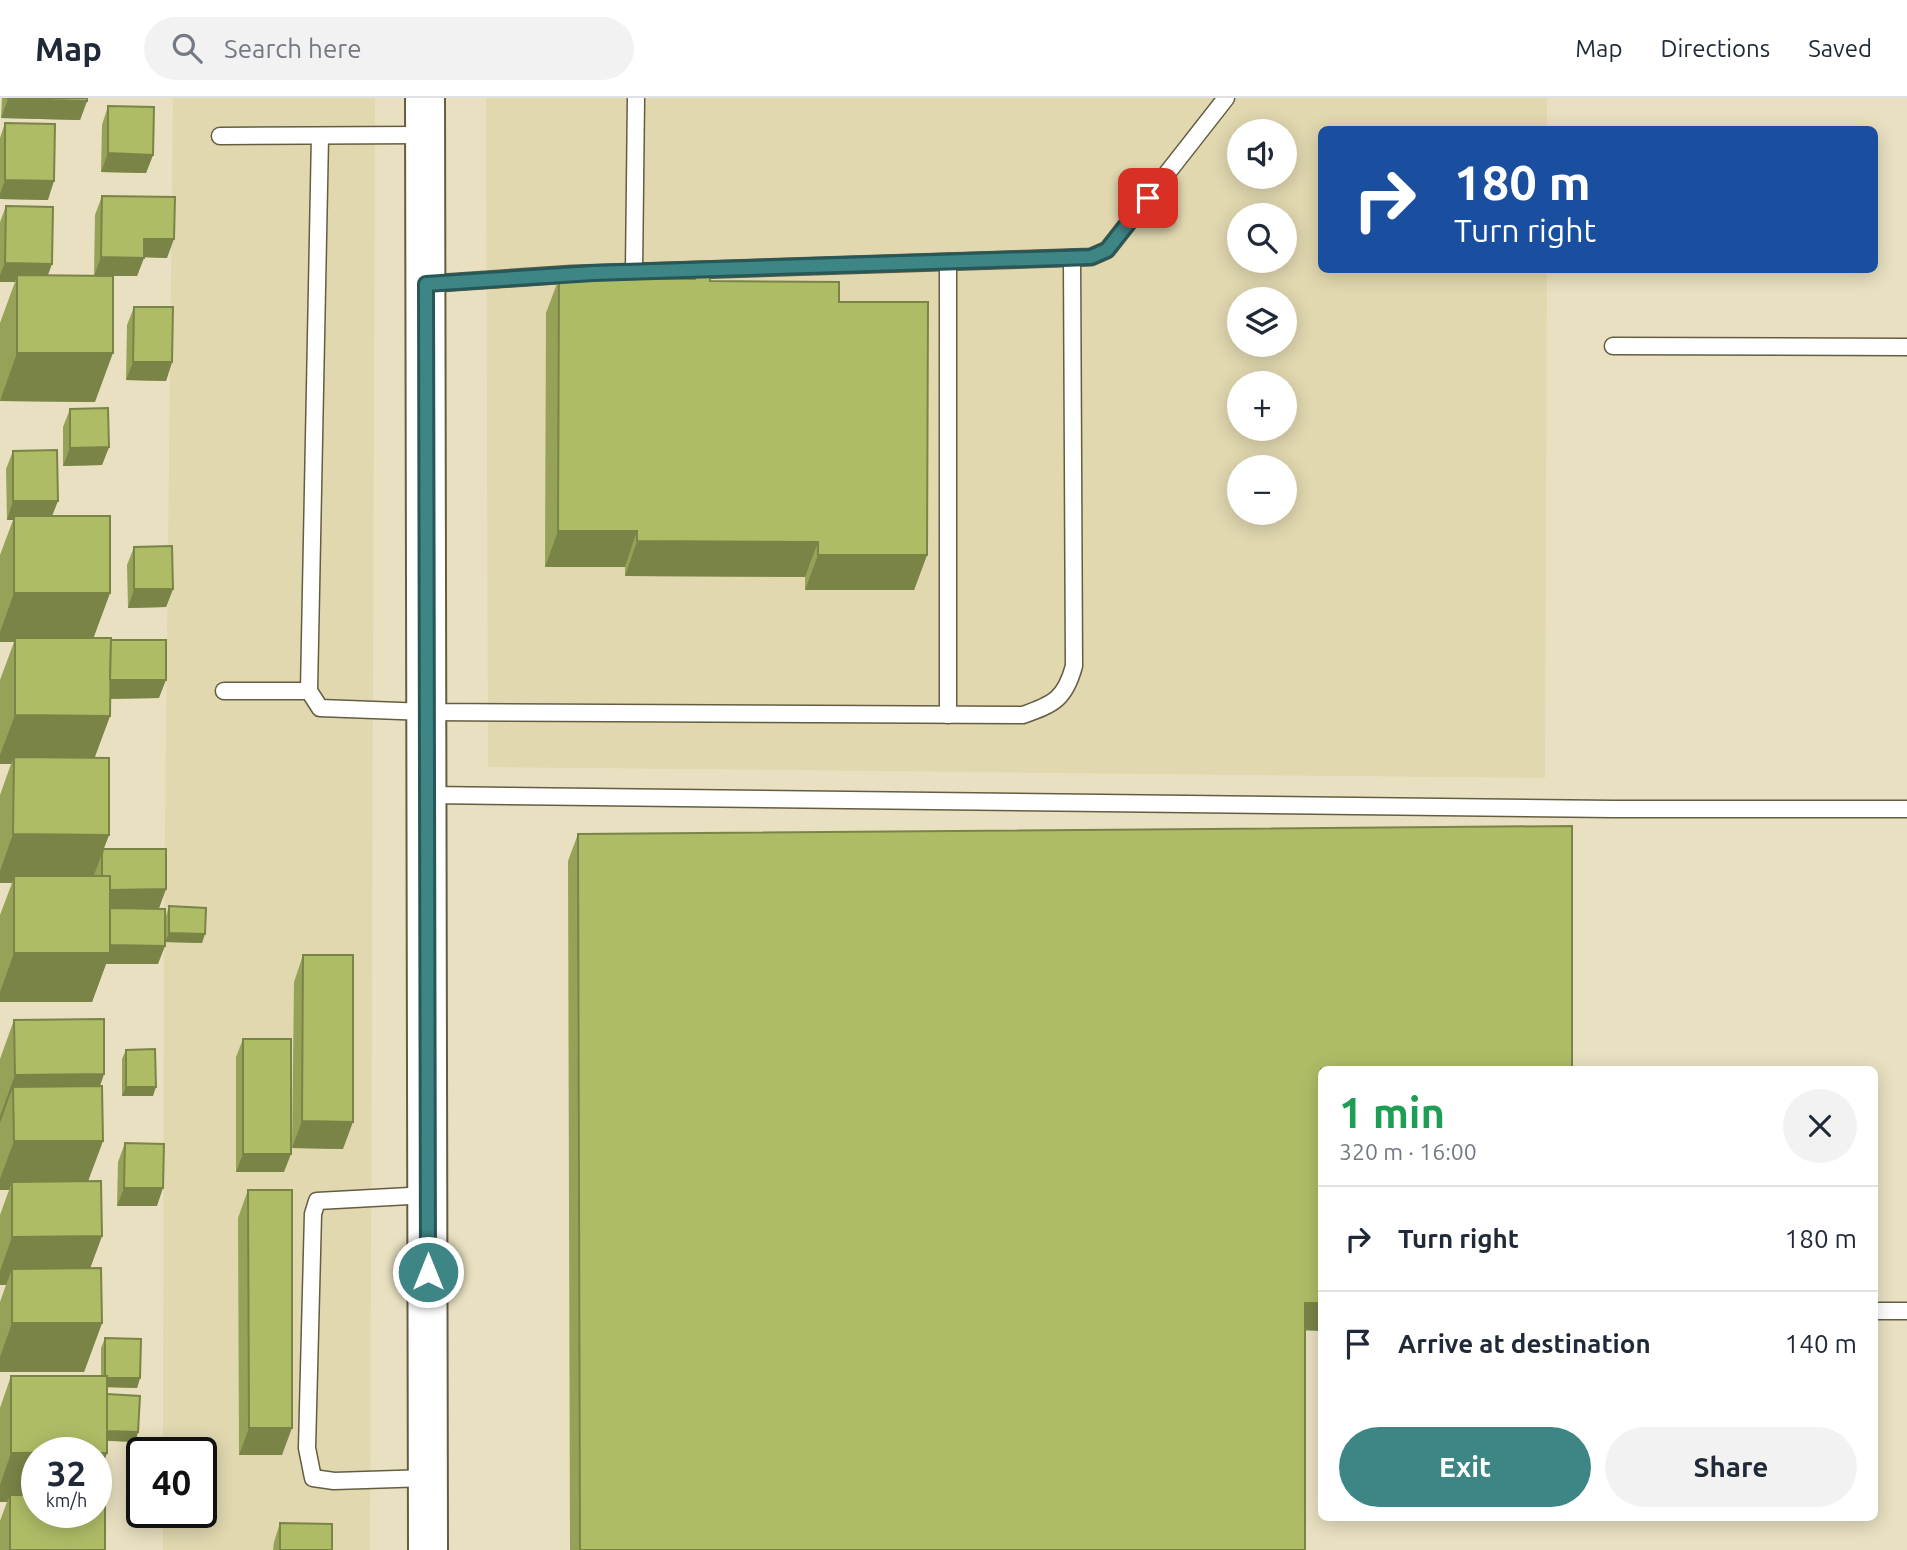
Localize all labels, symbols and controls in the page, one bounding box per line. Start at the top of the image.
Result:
search box [144,17,634,80]
icon: search [168,29,206,67]
text: Map [35,30,102,67]
text: Search here [224,34,362,63]
text: Map [1575,35,1622,62]
text: Directions [1660,35,1770,62]
text: Saved [1808,35,1872,62]
map controls [1227,119,1297,525]
button: sound [1227,119,1297,189]
icon: right [1339,154,1430,245]
text: 180 m [1454,154,1591,209]
pin [1118,168,1178,228]
icon: arrive [1129,179,1167,217]
button: search [1227,203,1297,273]
text: Turn right [1454,212,1596,248]
button: layers [1227,287,1297,357]
button: + [1227,371,1297,441]
button: − [1227,455,1297,525]
text: 1 min [1339,1089,1445,1136]
button: close [1783,1089,1857,1163]
text: 320 m · 16:00 [1339,1139,1477,1164]
icon: right [1339,1220,1377,1258]
text: Turn right [1398,1224,1519,1253]
text: 180 m [1785,1224,1857,1253]
position arrow [391,1235,465,1309]
icon: arrive [1339,1325,1377,1363]
text: Arrive at destination [1398,1329,1651,1358]
text: 140 m [1785,1329,1857,1358]
button: Exit [1339,1427,1591,1507]
button: Share [1605,1427,1857,1507]
speed limit sign: 40 [126,1437,217,1528]
text: 32 [47,1453,86,1493]
text: km/h [46,1490,87,1510]

